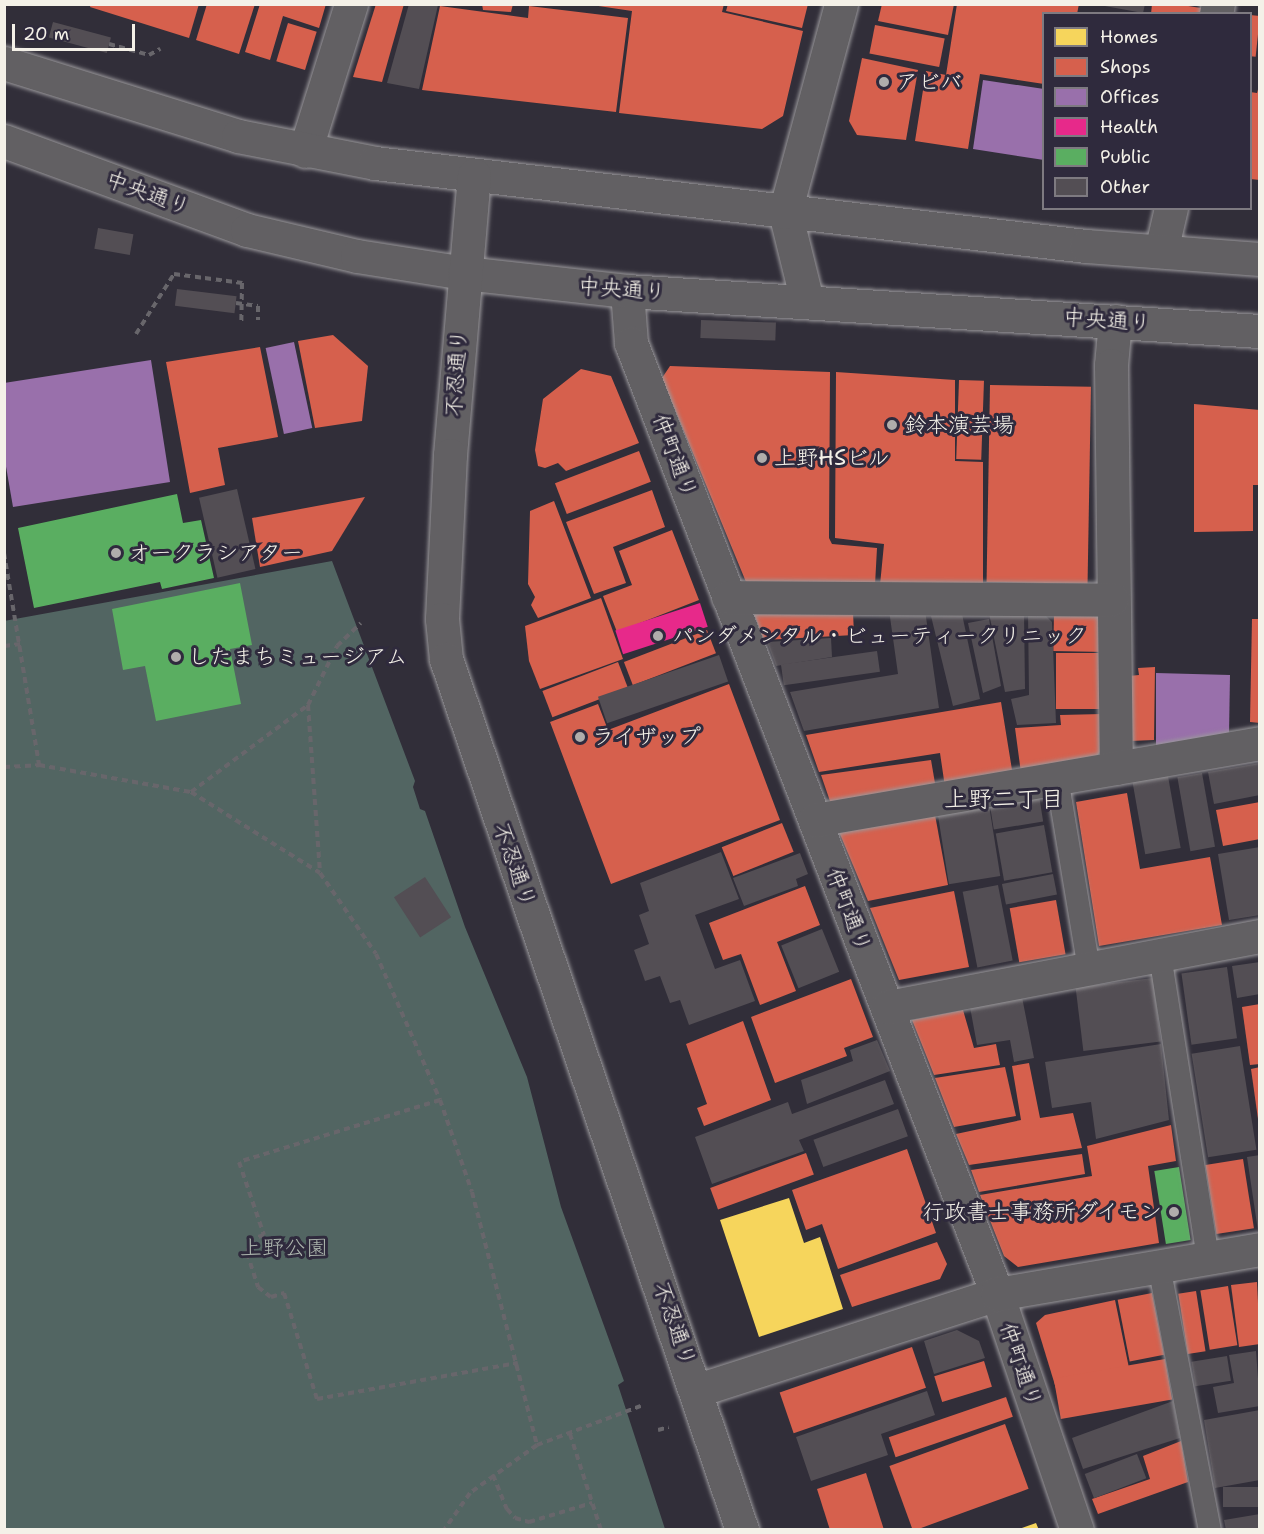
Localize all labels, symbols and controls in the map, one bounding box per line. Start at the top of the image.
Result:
scale bar [15,12,138,50]
legend [1042,12,1252,210]
text: 20 m [23,22,69,46]
text: Homes [1100,25,1158,49]
text: Shops [1100,55,1151,79]
place label: アビバ [896,69,962,95]
marker: アビバ [877,75,891,89]
text: Offices [1100,85,1159,109]
text: Health [1100,115,1158,139]
text: Public [1100,145,1150,169]
street label: 中央通り [102,166,194,220]
text: Other [1100,175,1150,199]
street label: 中央通り [577,273,667,305]
street label: 中央通り [1062,304,1152,336]
street label: 不忍通り [440,328,472,418]
street label: 仲町通り [647,410,703,502]
place label: 鈴本演芸場 [904,412,1014,438]
marker: 鈴本演芸場 [885,418,899,432]
place label: 上野HSビル [774,445,890,471]
marker: 上野HSビル [755,451,769,465]
place label: オークラシアター [128,540,304,566]
marker: オークラシアター [109,546,123,560]
place label: パンダメンタル・ビューティークリニック [672,623,1090,649]
marker: パンダメンタル・ビューティークリニック [649,627,667,645]
place label: したまちミュージアム [188,644,408,670]
marker: したまちミュージアム [169,650,183,664]
place label: ライザップ [592,724,702,750]
marker: ライザップ [573,730,587,744]
district label: 上野二丁目 [944,786,1064,814]
street label: 不忍通り [488,819,542,911]
street label: 仲町通り [821,864,877,956]
place label: 行政書士事務所ダイモン [920,1199,1162,1225]
marker: 行政書士事務所ダイモン [1167,1205,1181,1219]
park label: 上野公園 [240,1235,328,1261]
street label: 不忍通り [648,1278,702,1370]
street label: 仲町通り [994,1319,1048,1411]

